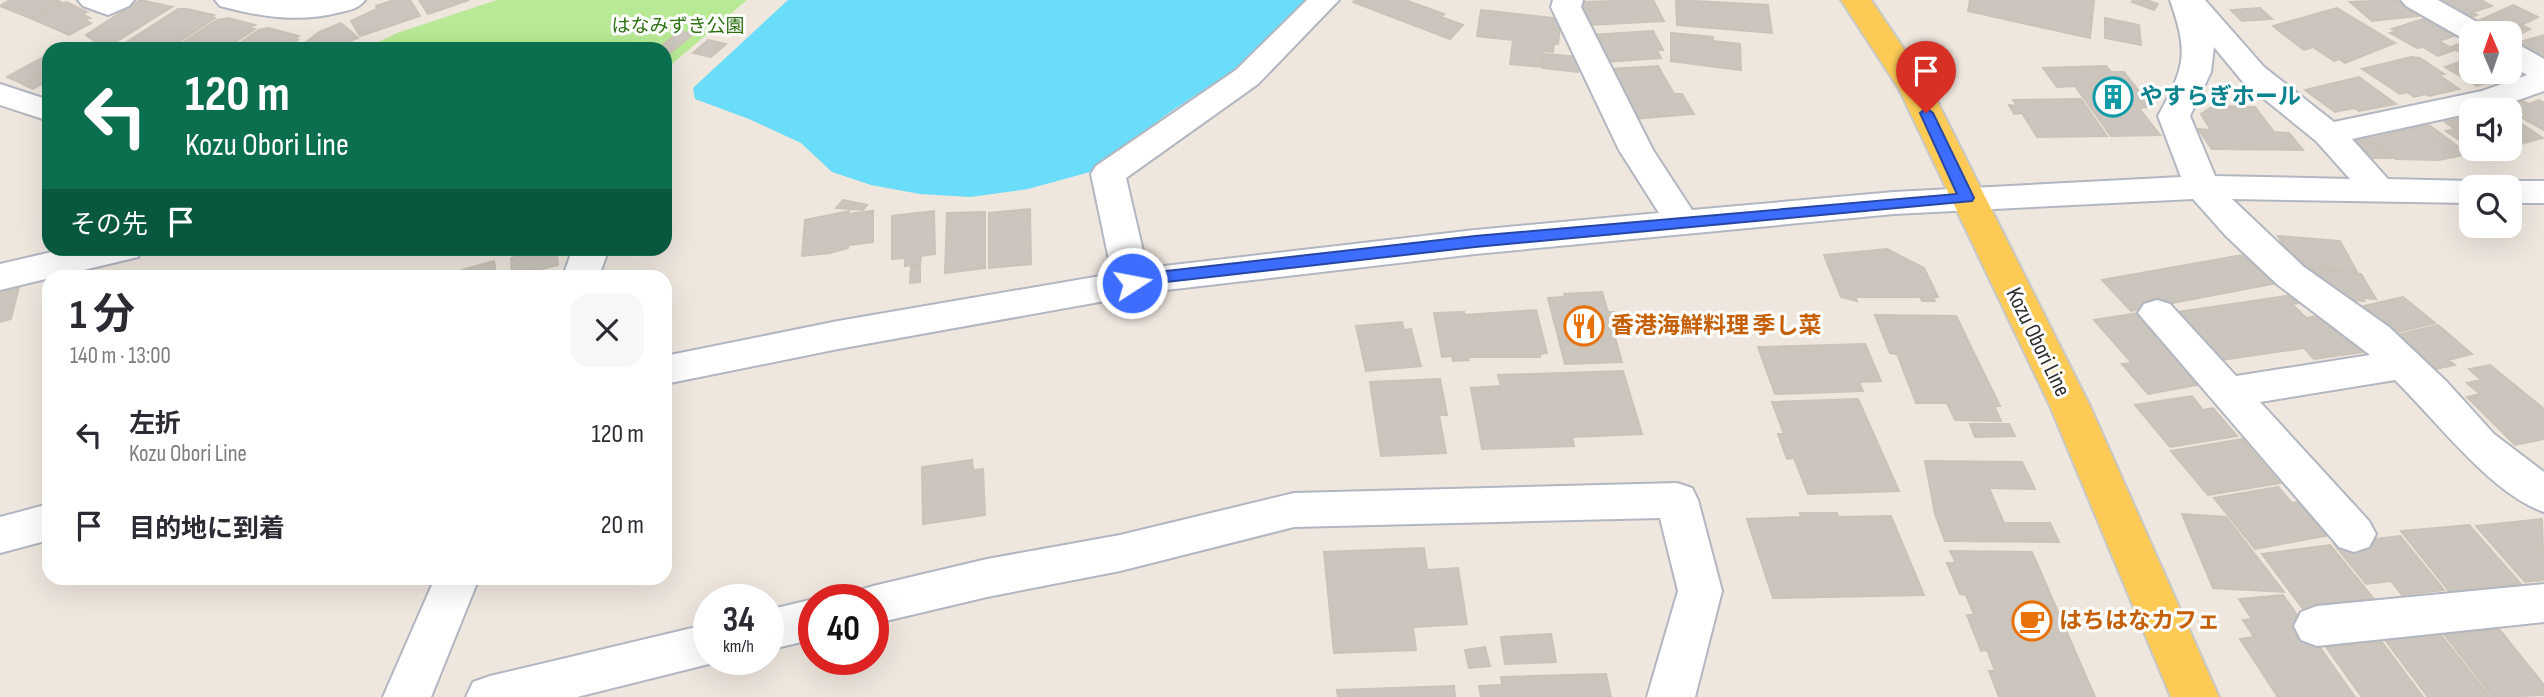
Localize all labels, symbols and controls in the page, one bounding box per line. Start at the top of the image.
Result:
park label: はなみずき公園 [611,15,745,38]
north arrow [2459,21,2522,84]
map controls [2459,21,2522,238]
pin [1896,41,1956,113]
icon: arrive [1907,52,1945,90]
text: 120 m [185,66,290,125]
icon: left [70,70,161,161]
building icon: やすらぎホール [2092,76,2134,118]
place label: やすらぎホール [2140,83,2301,111]
button: sound [2459,98,2522,161]
text: Kozu Obori Line [185,126,349,165]
button: search [2459,175,2522,238]
icon: arrive [162,203,200,241]
text: その先 [70,210,148,241]
position arrow [1095,246,1169,320]
street label: Kozu Obori Line [2000,283,2076,401]
text: 1 分 [70,290,135,341]
button: close [570,293,644,367]
restaurant icon: 香港海鮮料理 季し菜 [1563,305,1605,347]
place label: 香港海鮮料理 季し菜 [1611,312,1822,340]
text: 140 m · 13:00 [70,342,171,370]
text: 左折 [129,409,181,440]
icon: left [70,416,108,454]
text: 120 m [591,419,644,450]
text: Kozu Obori Line [129,440,247,468]
icon: arrive [70,507,108,545]
text: 20 m [601,510,644,541]
text: 目的地に到着 [129,514,285,545]
speed limit sign: 40 [798,584,889,675]
text: 34 [723,599,755,642]
cafe icon: はちはなカフェ [2011,600,2053,642]
place label: はちはなカフェ [2059,607,2220,635]
text: km/h [723,636,754,657]

